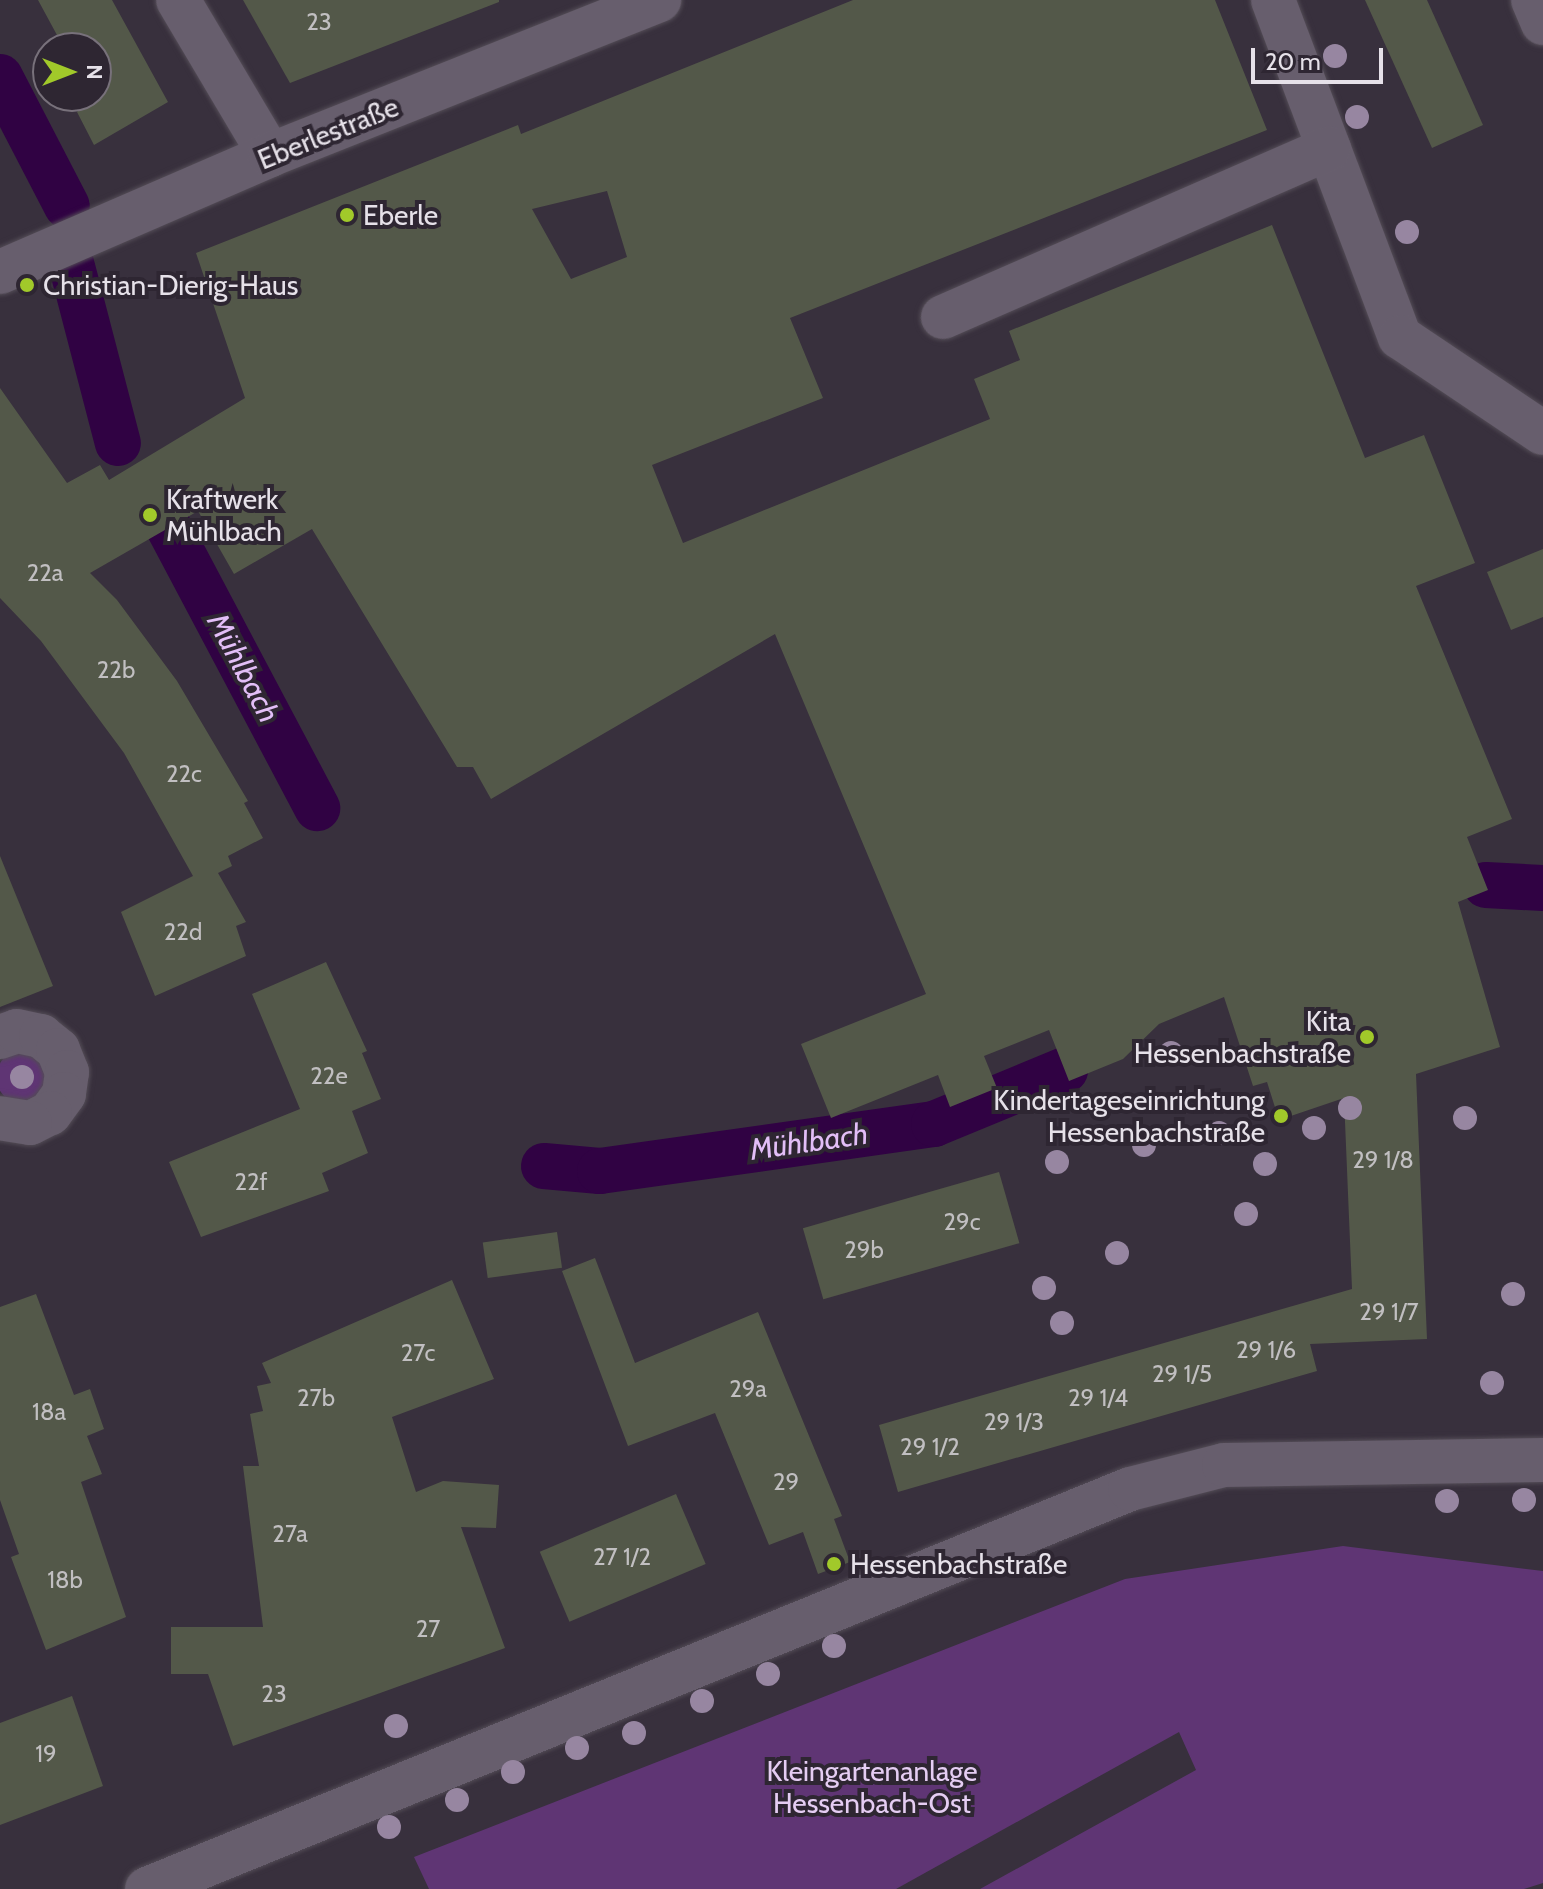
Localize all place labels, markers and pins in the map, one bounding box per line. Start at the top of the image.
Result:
place label: Eberle [363,198,438,232]
marker: Eberle [338,206,356,224]
place label: Christian-Dierig-Haus [43,268,298,302]
marker: Christian-Dierig-Haus [18,276,36,294]
place label: Kraftwerk Mühlbach [166,482,282,548]
marker: Kraftwerk Mühlbach [141,506,159,524]
place label: Kita Hessenbachstraße [1134,1004,1351,1070]
marker: Kita Hessenbachstraße [1358,1028,1376,1046]
place label: Kindertageseinrichtung Hessenbachstraße [993,1083,1265,1149]
marker: Kindertageseinrichtung Hessenbachstraße [1272,1107,1290,1125]
place label: Hessenbachstraße [850,1547,1067,1581]
marker: Hessenbachstraße [825,1555,843,1573]

